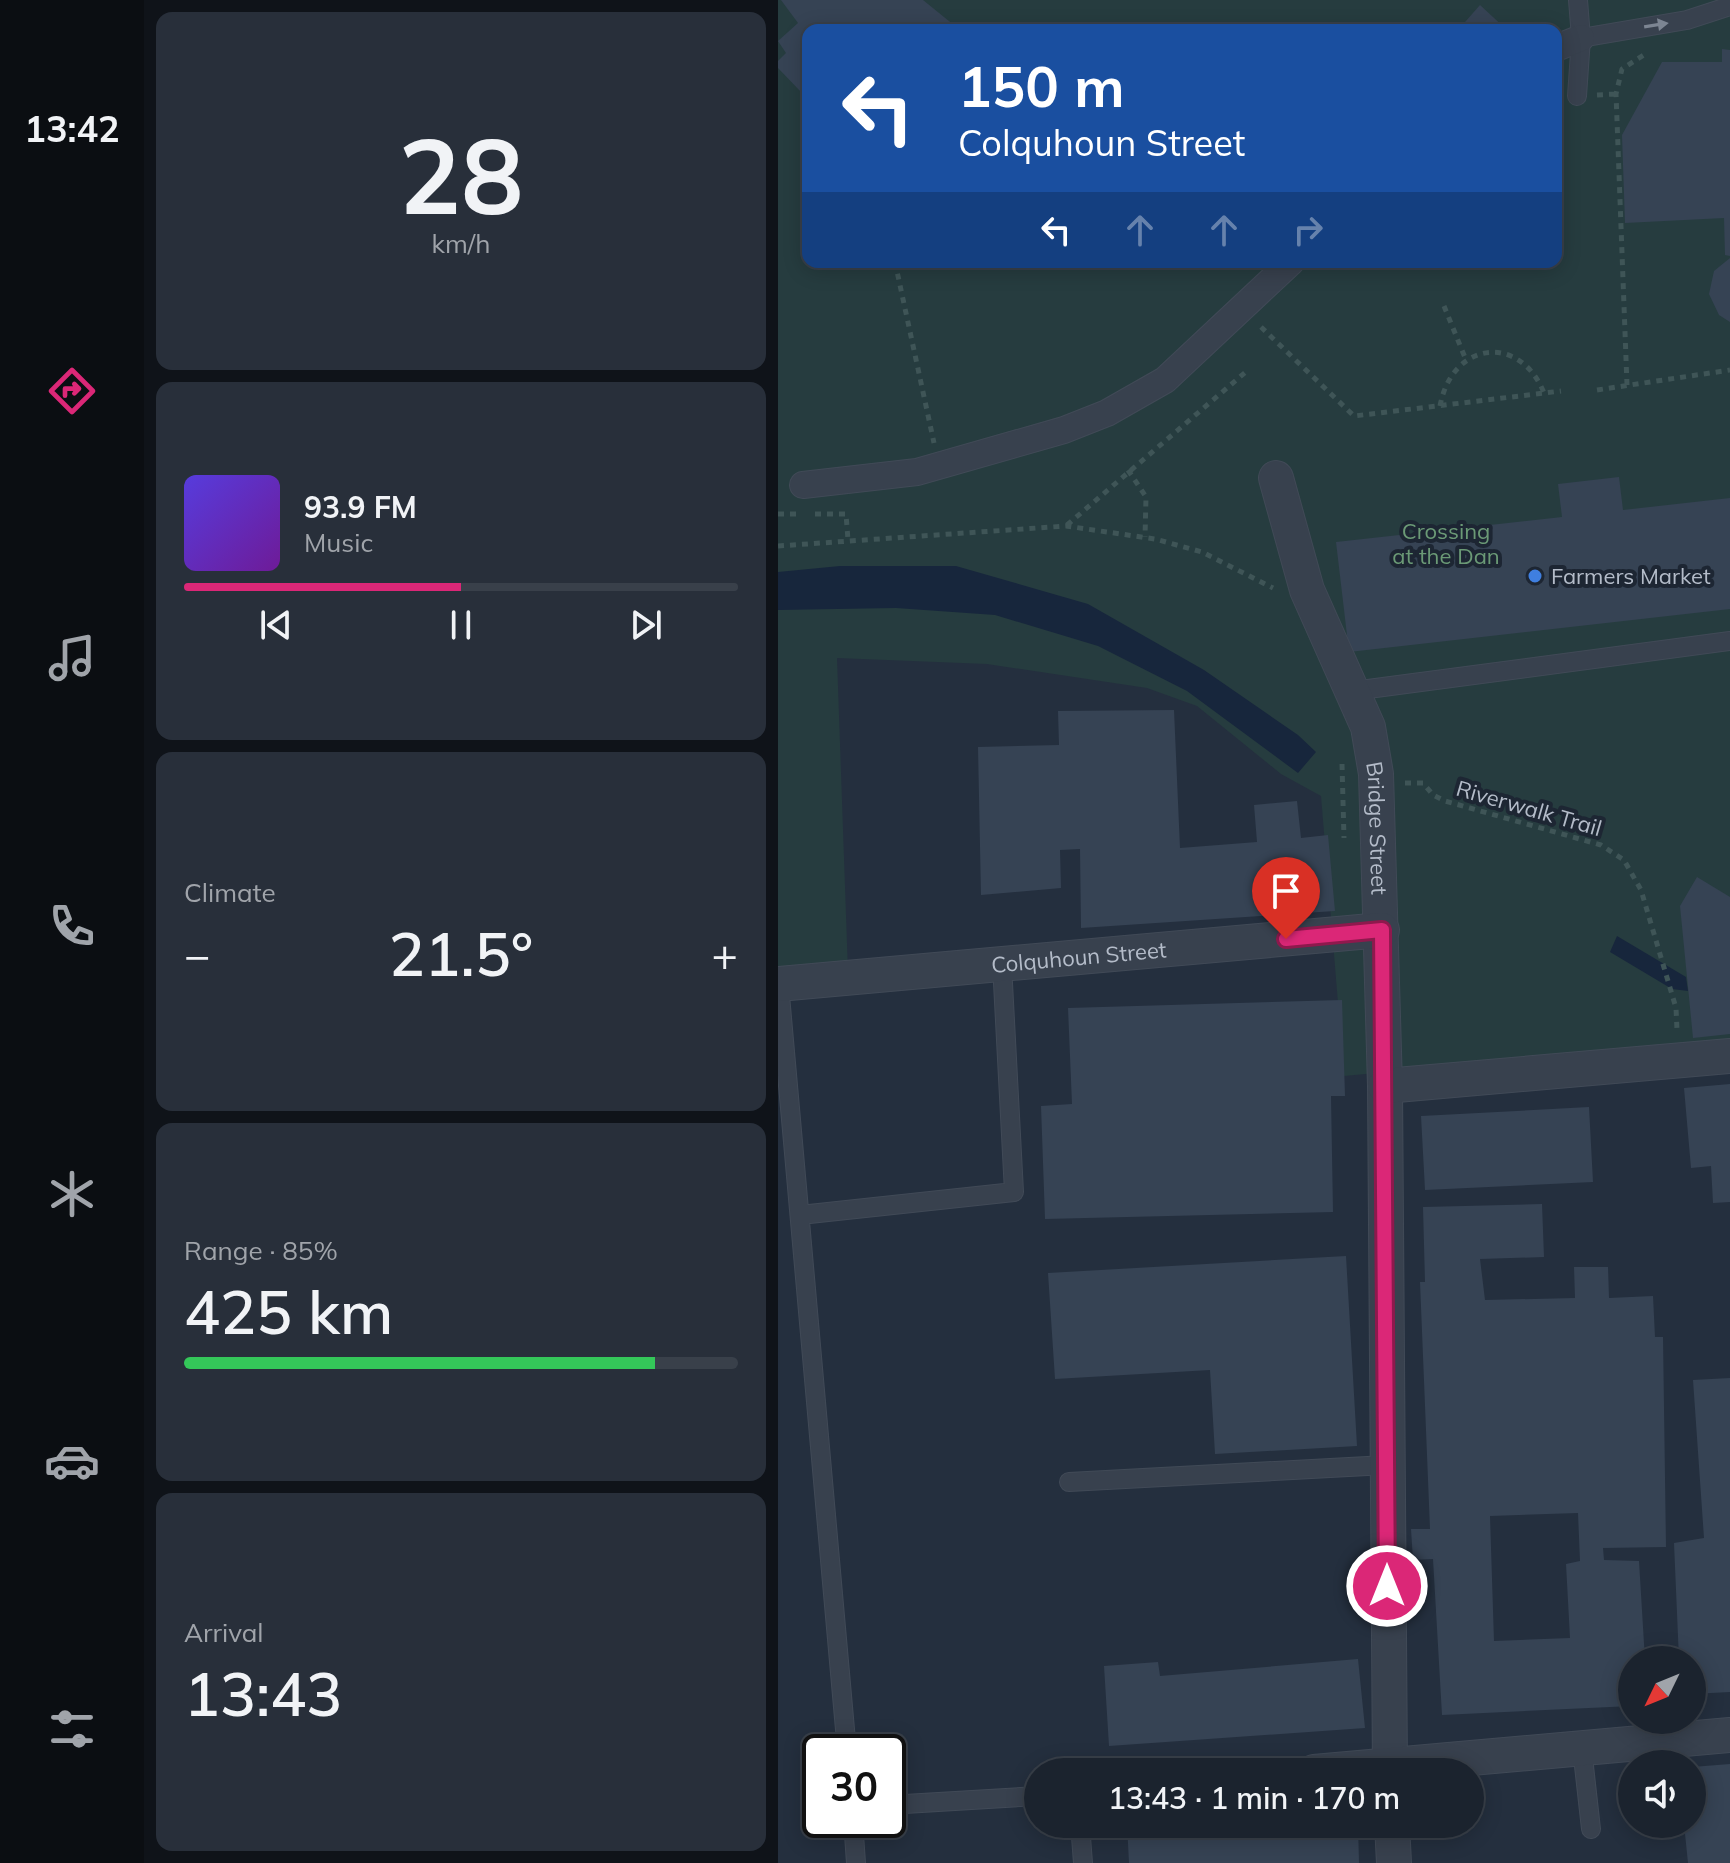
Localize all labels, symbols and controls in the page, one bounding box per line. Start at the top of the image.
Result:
one-way arrow [1644,18,1669,30]
text: 150 m [958,51,1125,121]
icon: left [826,56,930,160]
text: 13:42 [24,106,120,151]
text: 28 [399,109,523,240]
text: Colquhoun Street [958,120,1245,165]
icon: left [1034,208,1078,252]
icon: ahead [1118,208,1162,252]
icon: ahead [1202,208,1246,252]
icon: right [1286,208,1330,252]
text: km/h [432,227,490,260]
icon: directions [44,363,100,419]
text: 93.9 FM [304,488,417,526]
park label: Crossing at the Dan [1392,517,1500,570]
text: Music [304,526,373,559]
place label: Farmers Market [1551,562,1711,590]
marker: Farmers Market [1526,567,1544,585]
icon: previous [254,603,298,647]
icon: pause [439,603,483,647]
icon: next [624,603,668,647]
icon: music [44,630,100,686]
street label: Bridge Street [1360,759,1393,895]
street label: Riverwalk Trail [1453,774,1605,842]
pin [1252,857,1320,939]
icon: arrive [1264,869,1308,913]
text: Climate [184,876,276,909]
icon: phone [44,898,100,954]
text: 21.5° [389,916,533,991]
text: − [184,927,210,982]
text: + [712,927,738,982]
street label: Colquhoun Street [990,935,1168,979]
icon: climate [44,1166,100,1222]
text: Range · 85% [184,1234,338,1267]
text: 425 km [184,1274,393,1349]
icon: car [44,1433,100,1489]
position arrow [1345,1544,1429,1628]
text: Arrival [184,1616,264,1649]
north arrow [1618,1646,1706,1734]
map controls [1618,1646,1706,1838]
text: 13:43 [184,1656,342,1731]
icon: filters [44,1701,100,1757]
speed limit sign: 30 [802,1734,906,1838]
button: sound [1618,1750,1706,1838]
text: 13:43 · 1 min · 170 m [1108,1779,1400,1817]

